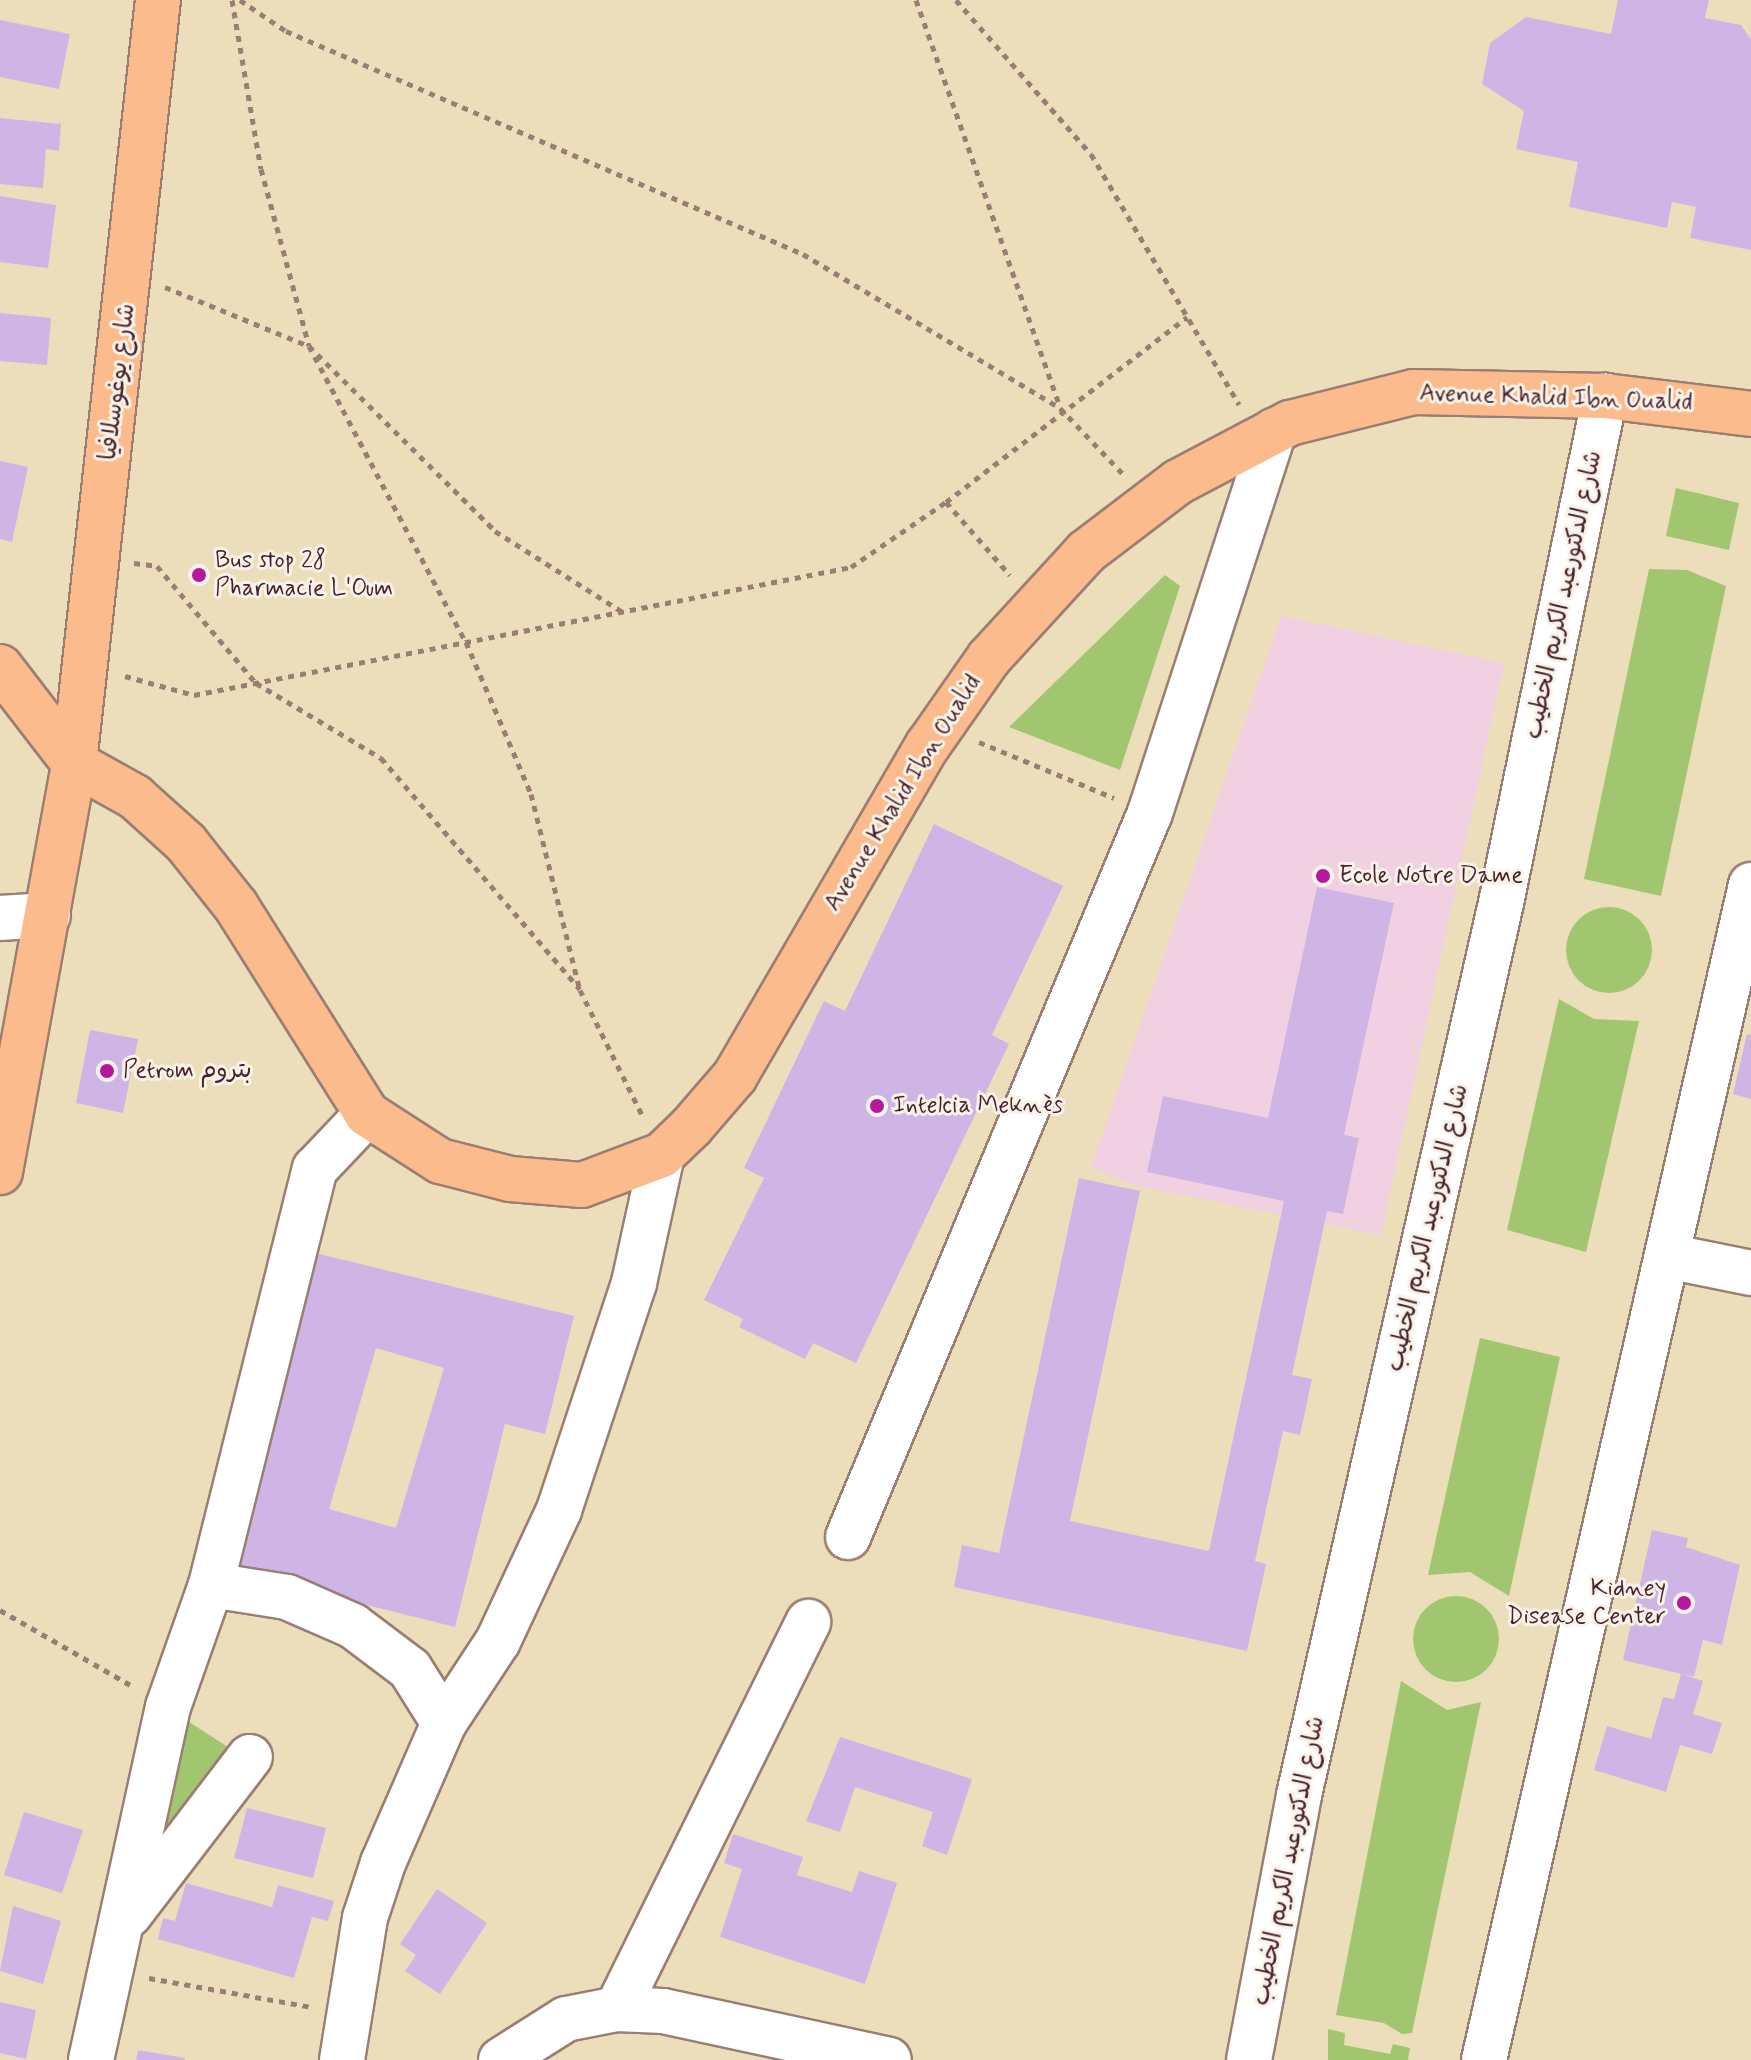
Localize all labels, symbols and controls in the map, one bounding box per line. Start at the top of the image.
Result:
street label: شارع يوغوسلافيا [94,302,142,462]
street label: Avenue Khalid Ibn Oualid [1425,379,1687,417]
street label: شارع الدكتورعبد الكريم الخطيب [1519,448,1609,742]
place label: Bus stop 28 Pharmacie L'Oum [215,547,393,603]
marker: Bus stop 28 Pharmacie L'Oum [190,566,208,584]
street label: Avenue Khalid Ibn Oualid [821,674,985,912]
place label: Ecole Notre Dame [1339,862,1519,890]
marker: Ecole Notre Dame [1314,867,1332,885]
place label: Petrom بتروم [123,1057,252,1085]
marker: Petrom بتروم [98,1062,116,1080]
street label: شارع الدكتورعبد الكريم الخطيب [1381,1082,1475,1374]
place label: Intelcia Meknès [893,1092,1064,1120]
marker: Intelcia Meknès [868,1097,886,1115]
place label: Kidney Disease Center [1506,1575,1666,1631]
marker: Kidney Disease Center [1673,1592,1695,1614]
street label: شارع الدكتورعبد الكريم الخطيب [1247,1714,1331,2008]

